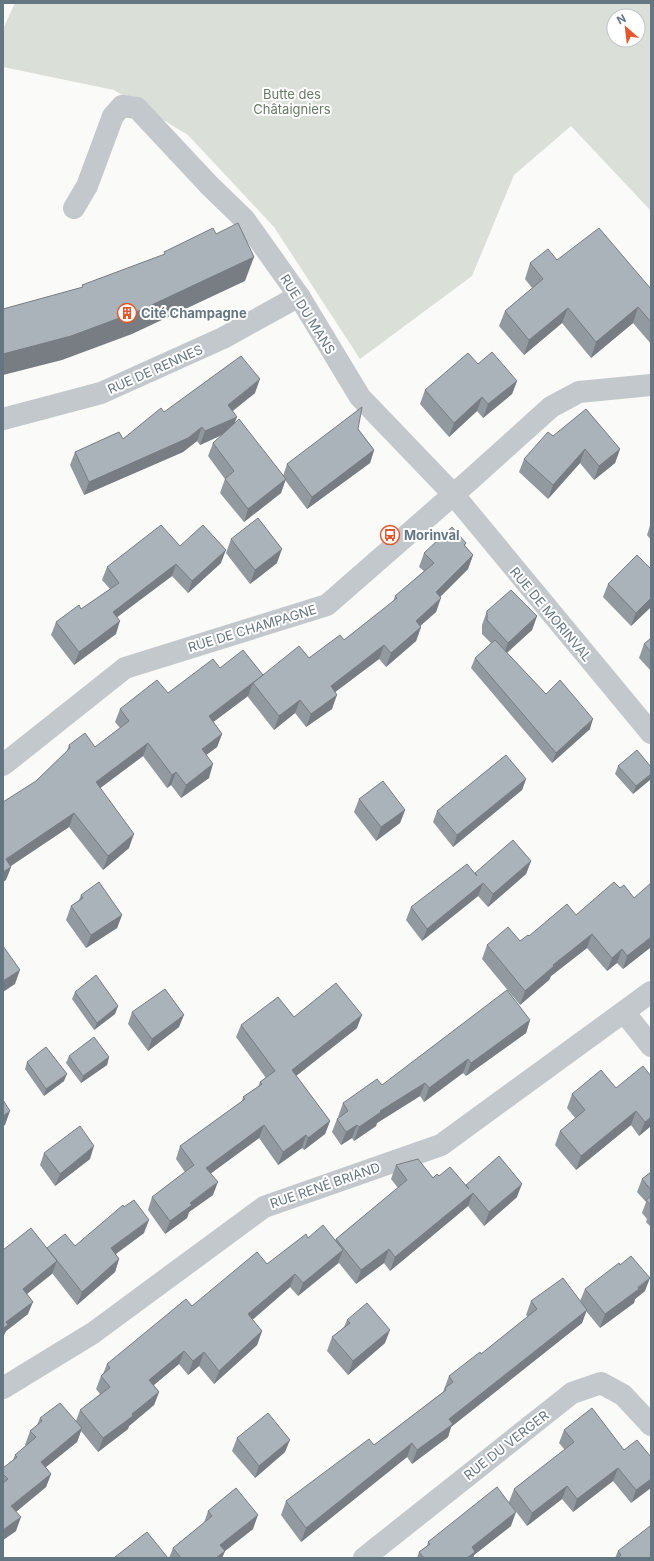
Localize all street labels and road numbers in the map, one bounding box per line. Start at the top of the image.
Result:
street label: RUE DU MANS [277,271,339,357]
street label: RUE DE RENNES [105,341,205,397]
street label: RUE DE MORINVAL [507,564,595,664]
street label: RUE DE CHAMPAGNE [186,601,318,655]
street label: RUE RENÉ BRIAND [268,1159,382,1211]
street label: RUE DU VERGER [460,1407,552,1483]

